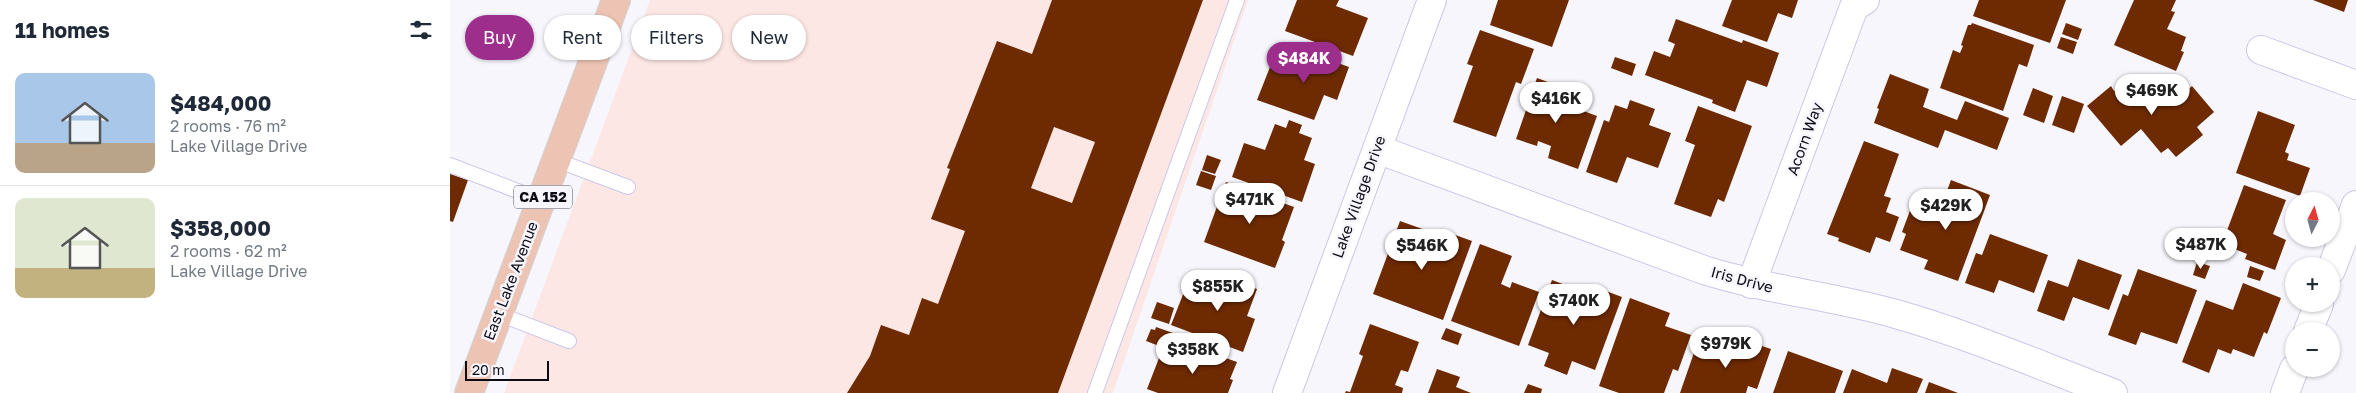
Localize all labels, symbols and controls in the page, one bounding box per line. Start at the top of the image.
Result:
chip: Buy [465,15,534,60]
chip: Rent [544,15,621,60]
chip: Filters [631,15,722,60]
chip: New [732,15,806,60]
icon: filters [407,16,435,44]
text: 11 homes [15,17,110,43]
pin: $484K [1269,42,1339,84]
text: $484K [1278,48,1330,68]
pin: $469K [2117,74,2187,116]
text: $469K [2126,80,2178,100]
pin: $416K [1521,82,1591,124]
text: $416K [1531,88,1581,108]
text: $484,000 [170,90,271,116]
icon: home [55,93,115,153]
street label: Acorn Way [1783,99,1826,178]
text: 2 rooms · 76 m² [170,116,286,136]
street label: Lake Village Drive [1328,133,1389,260]
text: Lake Village Drive [170,136,307,156]
pin: $471K [1215,182,1285,225]
road number: CA 152 [514,186,572,208]
pin: $429K [1911,188,1981,231]
text: $471K [1225,189,1275,209]
north arrow [2285,192,2340,248]
map controls [2285,192,2340,377]
text: $429K [1920,195,1972,215]
text: $358,000 [170,215,271,241]
icon: home [55,218,115,278]
street label: East Lake Avenue [479,218,541,343]
pin: $546K [1387,228,1457,271]
pin: $487K [2166,228,2236,270]
text: $487K [2175,234,2227,254]
text: $546K [1396,235,1448,255]
text: 2 rooms · 62 m² [170,241,287,261]
button: + [2285,257,2340,312]
text: Lake Village Drive [170,261,307,281]
street label: Iris Drive [1709,262,1776,296]
pin: $855K [1183,270,1253,312]
text: $855K [1192,276,1244,296]
pin: $740K [1539,284,1609,326]
text: $740K [1548,290,1600,310]
button: − [2285,322,2340,377]
pin: $979K [1691,326,1761,369]
pin: $358K [1158,332,1228,375]
text: $979K [1700,333,1752,353]
text: $358K [1167,339,1219,359]
scale bar [465,358,549,381]
text: 20 m [472,361,505,378]

